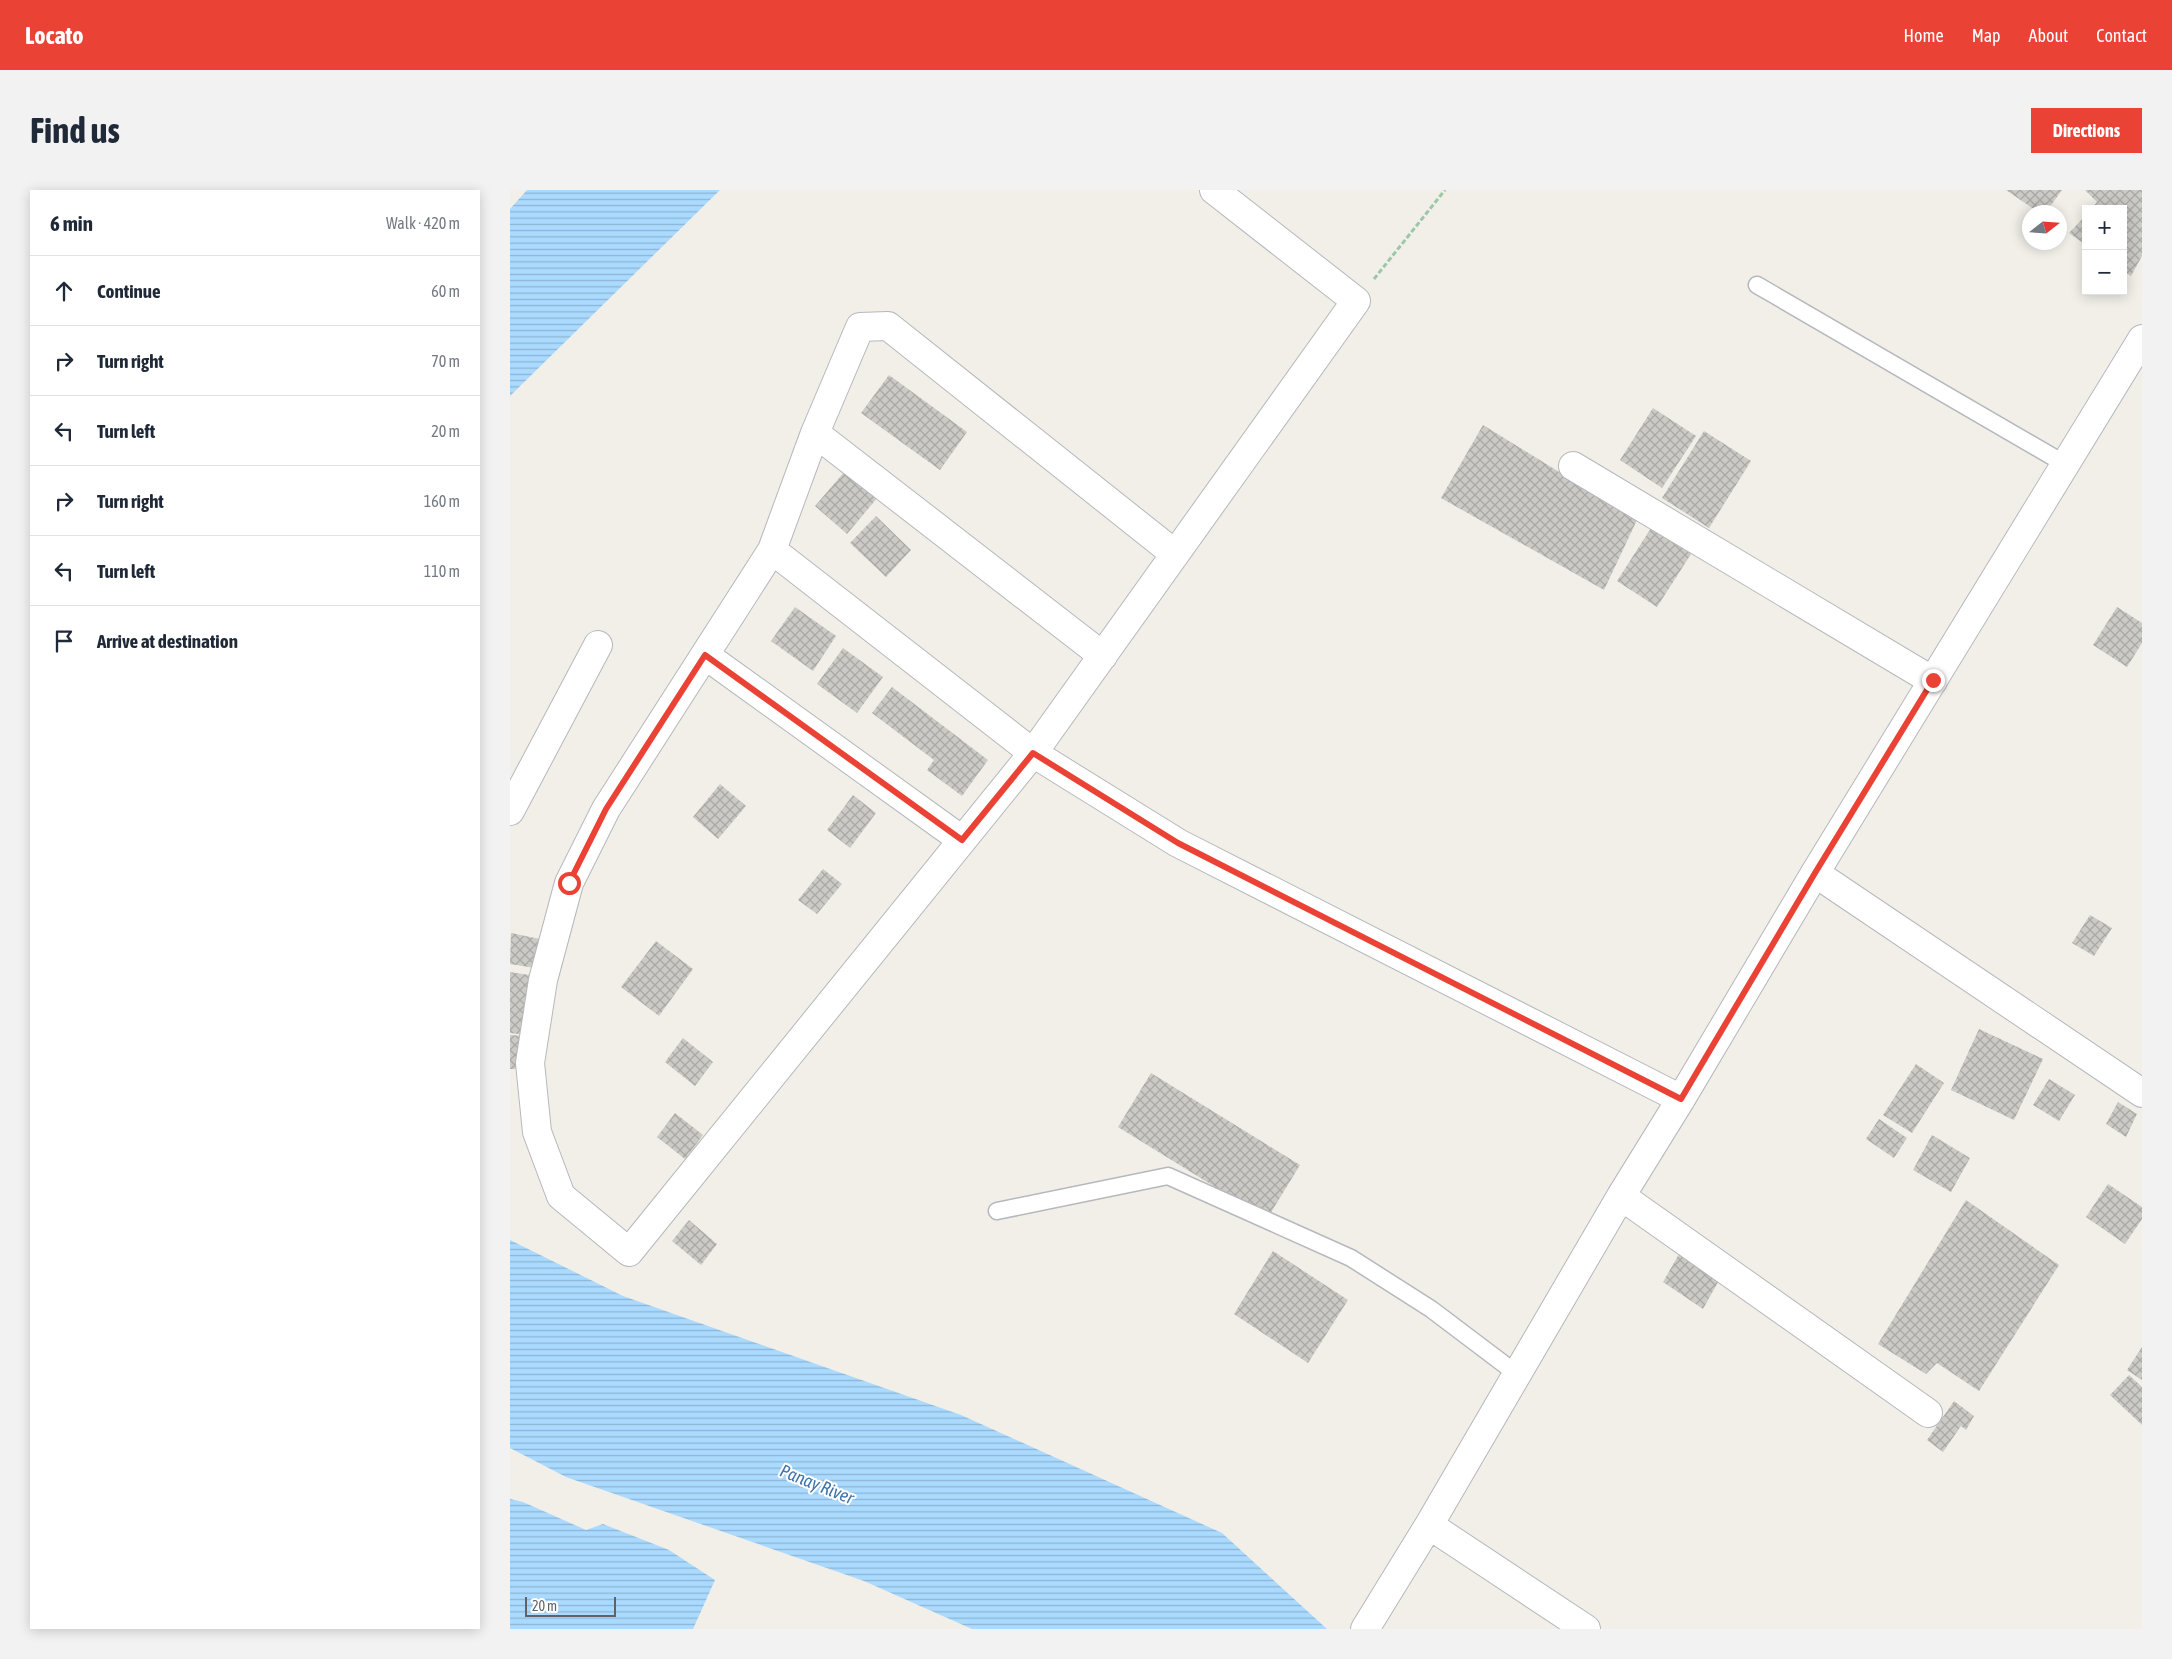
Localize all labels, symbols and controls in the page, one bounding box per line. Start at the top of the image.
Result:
text: Locato [25,22,84,49]
text: Home [1904,25,1944,46]
text: Map [1972,25,2001,46]
text: About [2029,25,2068,46]
text: Contact [2096,25,2147,46]
button: Directions [2031,108,2142,153]
text: Find us [30,110,120,150]
north arrow [2022,205,2067,250]
map controls [2082,205,2127,295]
button: + [2082,205,2127,250]
text: 6 min [50,211,93,235]
text: Walk · 420 m [386,214,460,232]
button: − [2082,250,2127,295]
icon: ahead [50,277,78,305]
text: Continue [97,280,161,302]
text: 60 m [431,282,460,300]
icon: right [50,347,78,375]
text: Turn right [97,350,164,372]
text: 70 m [431,352,460,370]
icon: left [50,417,78,445]
text: Turn left [97,420,155,442]
text: 20 m [431,422,460,440]
icon: right [50,487,78,515]
text: Turn right [97,490,164,512]
text: 160 m [424,492,460,510]
icon: left [50,557,78,585]
text: Turn left [97,560,155,582]
text: 110 m [424,562,460,580]
icon: arrive [50,627,78,655]
text: Arrive at destination [97,630,238,652]
route end [1922,669,1945,692]
route start [558,872,581,895]
water label: Panay River [777,1460,858,1509]
scale bar [525,1594,616,1617]
text: 20 m [532,1598,557,1614]

